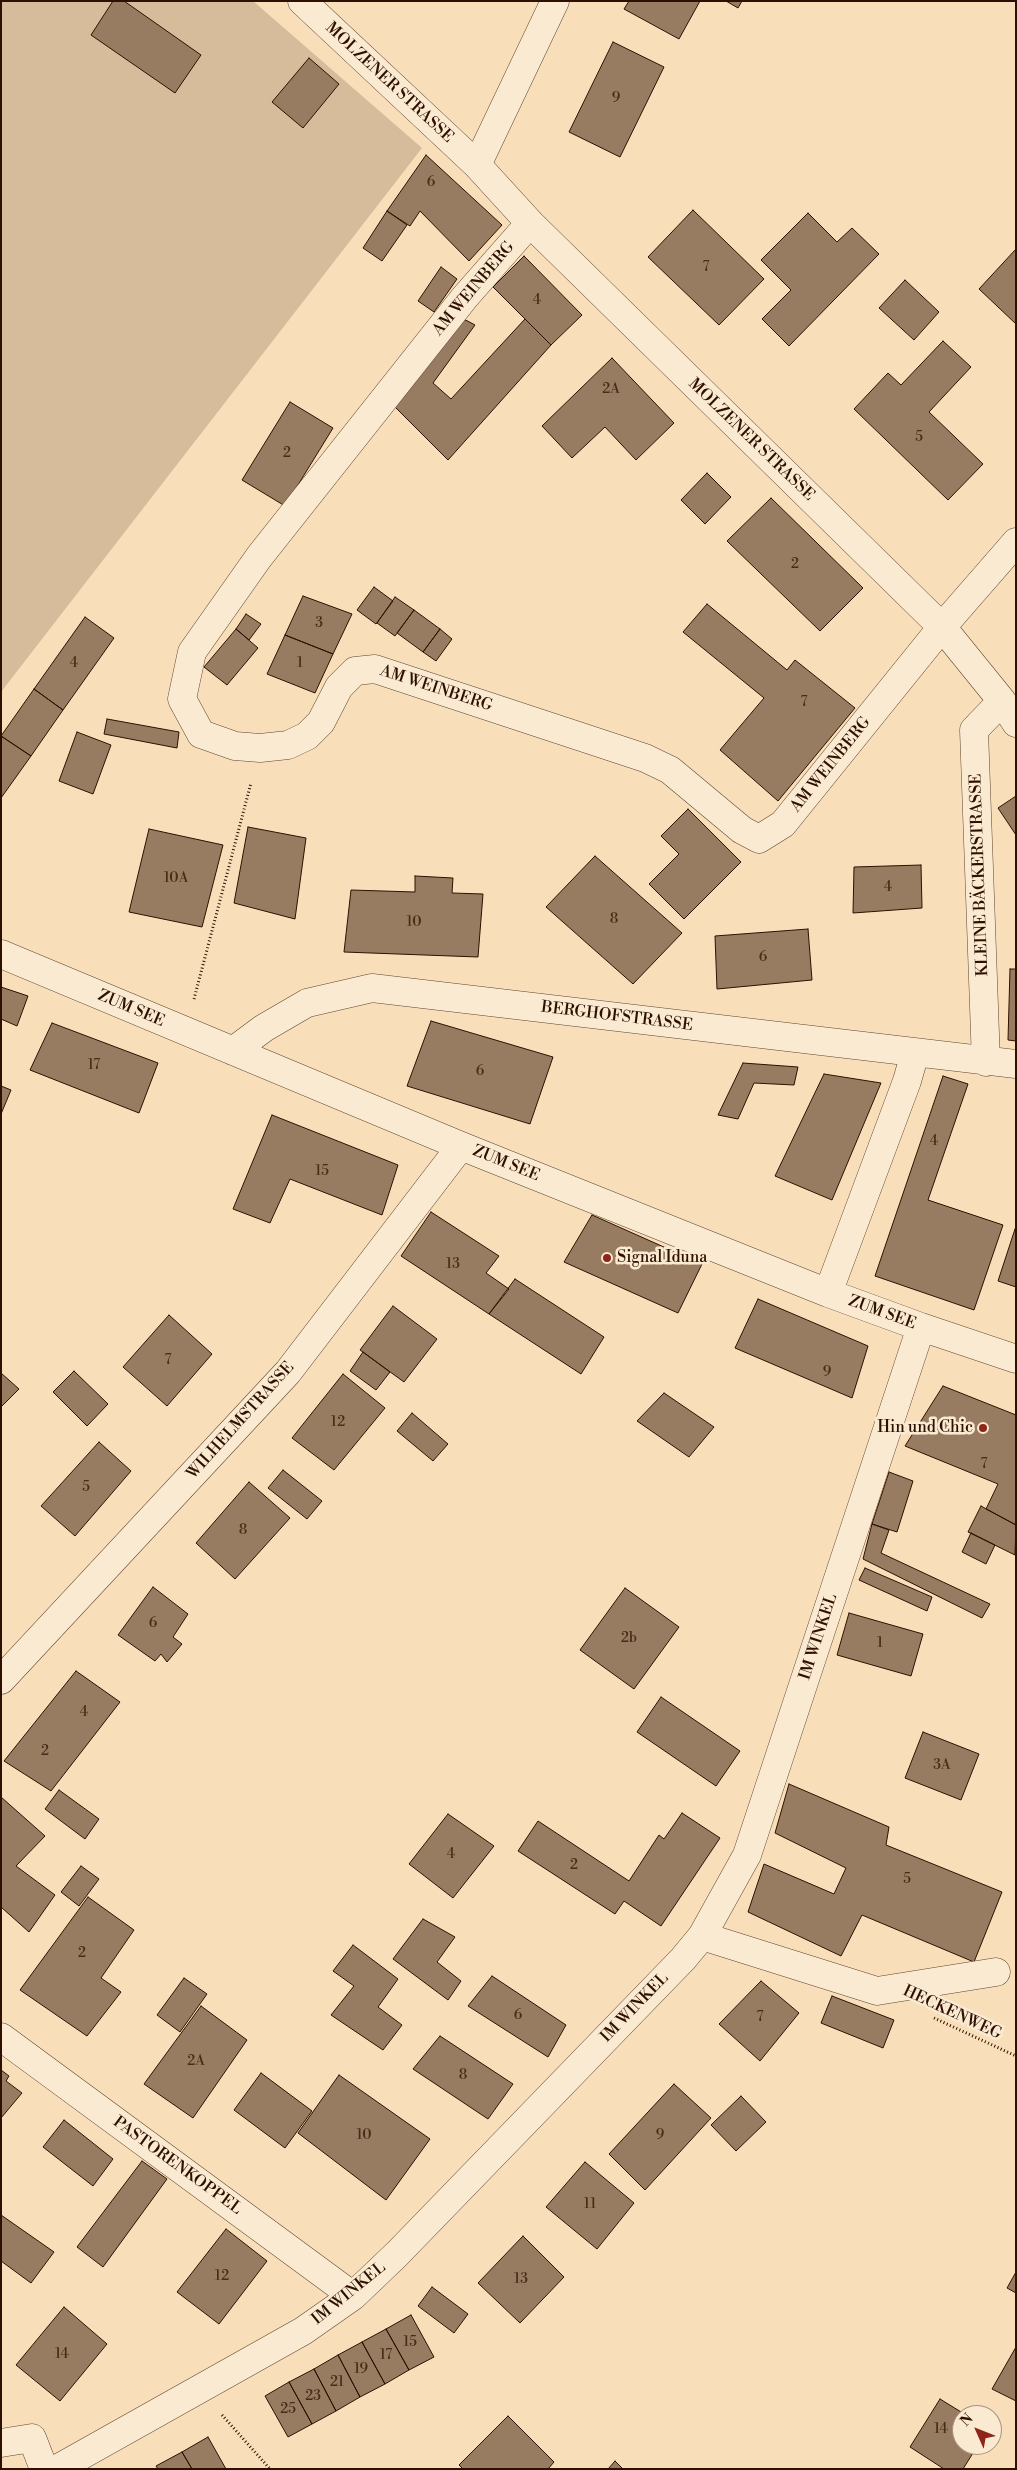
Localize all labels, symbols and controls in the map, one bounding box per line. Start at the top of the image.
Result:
street label: MOLZENER STRASSE [321,19,457,147]
house number: 9 [612,91,620,107]
house number: 6 [427,175,435,191]
street label: AM WEINBERG [429,238,519,340]
house number: 7 [702,260,710,276]
house number: 4 [533,293,541,309]
street label: MOLZENER STRASSE [684,375,818,505]
house number: 2A [602,382,620,398]
house number: 5 [915,430,923,446]
house number: 2 [283,446,291,462]
house number: 2 [791,557,799,573]
house number: 3 [315,616,323,632]
house number: 4 [70,656,78,672]
house number: 1 [297,656,303,672]
street label: AM WEINBERG [377,662,495,716]
house number: 7 [800,695,808,711]
street label: AM WEINBERG [787,714,875,816]
street label: KLEINE BÄCKERSTRASSE [967,773,993,977]
house number: 10A [164,871,188,887]
house number: 4 [884,880,892,896]
house number: 8 [610,912,618,928]
house number: 10 [407,915,421,931]
house number: 6 [759,950,767,966]
street label: ZUM SEE [95,986,167,1032]
street label: BERGHOFSTRASSE [540,998,694,1036]
house number: 17 [88,1058,100,1074]
house number: 6 [476,1064,484,1080]
house number: 4 [930,1134,938,1150]
street label: ZUM SEE [470,1142,542,1186]
house number: 15 [315,1164,329,1180]
place label: Signal Iduna [617,1248,707,1268]
marker: Signal Iduna [601,1252,613,1264]
house number: 13 [446,1257,460,1273]
street label: ZUM SEE [846,1292,918,1334]
house number: 7 [164,1353,172,1369]
street label: WILHELMSTRASSE [183,1358,299,1484]
house number: 9 [823,1365,831,1381]
house number: 12 [331,1415,345,1431]
place label: Hin und Chic [877,1418,973,1438]
marker: Hin und Chic [977,1422,989,1434]
house number: 7 [980,1457,988,1473]
house number: 5 [82,1480,90,1496]
house number: 8 [239,1523,247,1539]
street label: IM WINKEL [796,1592,842,1682]
house number: 6 [149,1616,157,1632]
house number: 2b [621,1631,637,1647]
house number: 1 [877,1636,883,1652]
house number: 4 [80,1705,88,1721]
house number: 2 [41,1744,49,1760]
house number: 3A [933,1758,951,1774]
house number: 4 [447,1847,455,1863]
house number: 2 [570,1858,578,1874]
house number: 5 [903,1872,911,1888]
house number: 2 [78,1946,86,1962]
street label: IM WINKEL [597,1969,673,2047]
street label: HECKENWEG [900,1982,1004,2044]
house number: 6 [514,2008,522,2024]
house number: 7 [756,2010,764,2026]
house number: 2A [187,2054,205,2070]
house number: 8 [459,2068,467,2084]
street label: PASTORENKOPPEL [109,2113,245,2219]
house number: 10 [357,2128,371,2144]
house number: 9 [656,2128,664,2144]
house number: 11 [584,2197,596,2213]
street label: IM WINKEL [308,2258,390,2330]
house number: 12 [215,2269,229,2285]
house number: 13 [514,2272,528,2288]
house number: 15 [403,2335,417,2351]
house number: 14 [55,2347,69,2363]
house number: 17 [380,2348,392,2364]
house number: 19 [354,2362,368,2378]
house number: 21 [330,2375,344,2391]
house number: 23 [305,2389,321,2405]
house number: 25 [280,2402,296,2418]
north arrow [952,2405,1002,2455]
text: N [957,2410,977,2431]
house number: 14 [934,2422,948,2438]

